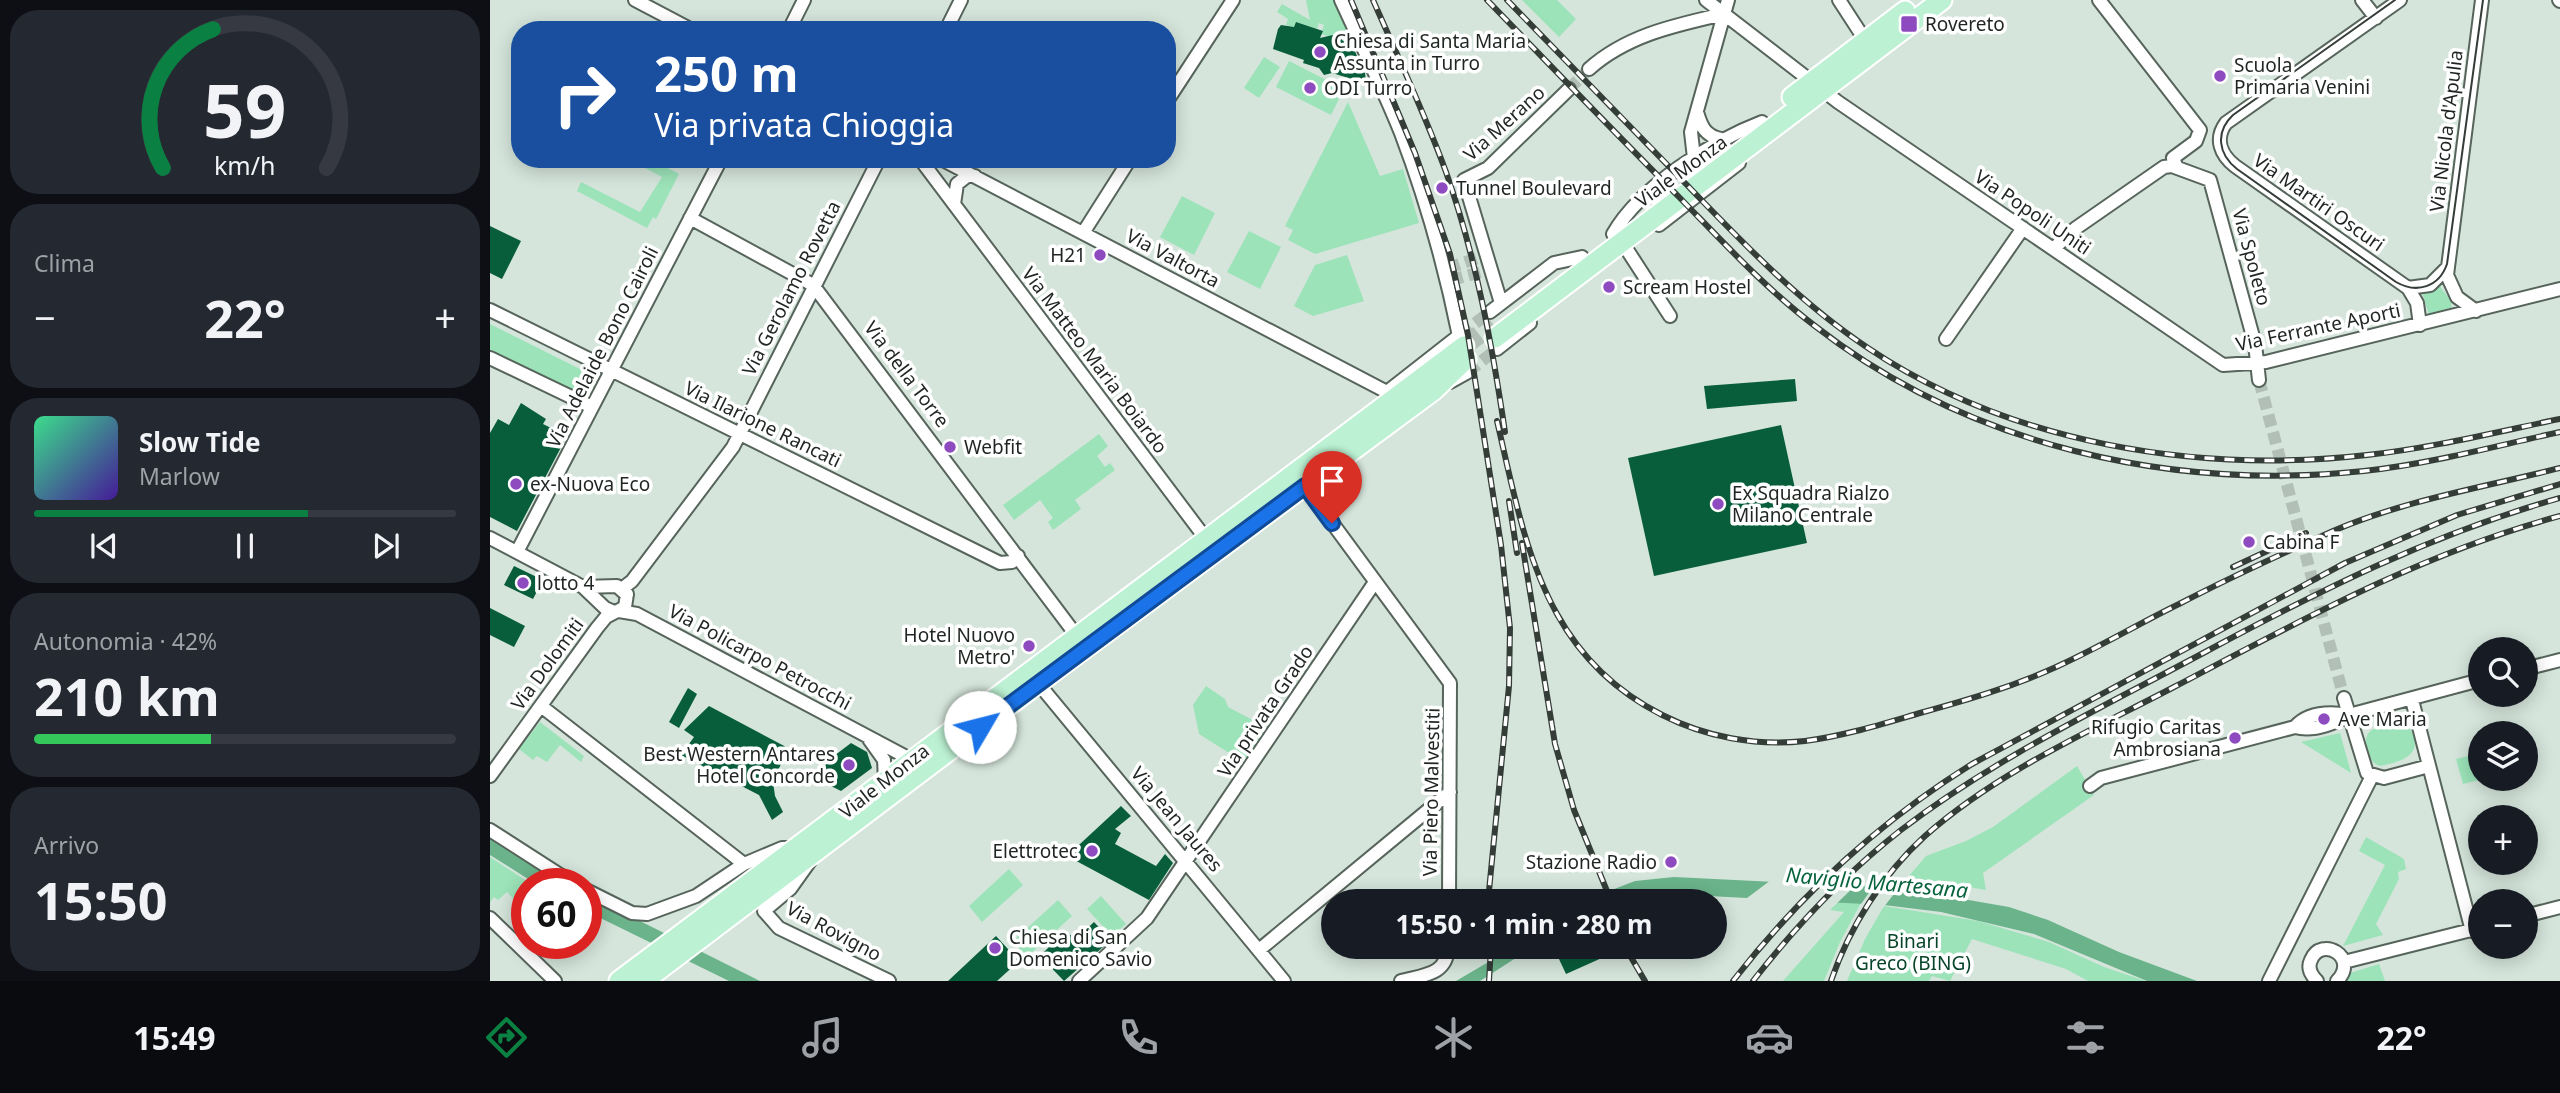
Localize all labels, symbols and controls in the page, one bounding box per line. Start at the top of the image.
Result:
place label: Rovereto [1925,11,2005,37]
marker: Rovereto [1899,14,1919,34]
place label: Chiesa di Santa Maria Assunta in Turro [1334,28,1526,76]
text: 250 m [654,40,799,106]
marker: Chiesa di Santa Maria Assunta in Turro [1312,44,1328,60]
icon: right [539,49,630,140]
street label: Via Nicola d'Apulia [2423,49,2469,213]
place label: Scuola Primaria Venini [2234,52,2370,100]
text: 59 [203,60,287,159]
marker: Scuola Primaria Venini [2212,68,2228,84]
place label: ODI Turro [1324,75,1412,101]
street label: Via Merano [1458,79,1550,167]
marker: ODI Turro [1302,80,1318,96]
text: Via privata Chioggia [654,103,954,146]
street label: Viale Monza [1630,129,1732,213]
street label: Via Martiri Oscuri [2248,147,2390,257]
text: km/h [214,148,276,182]
street label: Via Popoli Uniti [1970,163,2096,261]
place label: Tunnel Boulevard [1456,175,1612,201]
marker: Tunnel Boulevard [1434,180,1450,196]
street label: Via Gerolamo Rovetta [736,196,846,380]
street label: Via Spoleto [2227,206,2277,308]
street label: Via Valtorta [1122,223,1224,293]
street label: Via Adelaide Bono Cairoli [540,242,664,452]
place label: H21 [1050,242,1086,268]
text: Clima [34,247,95,279]
marker: H21 [1092,247,1108,263]
street label: Via Matteo Maria Boiardo [1016,262,1174,458]
place label: Scream Hostel [1623,274,1751,300]
marker: Scream Hostel [1601,279,1617,295]
text: 22° [204,282,286,353]
text: − [34,291,56,343]
text: + [434,291,456,343]
street label: Via Ferrante Aporti [2233,297,2403,357]
street label: Via della Torre [859,316,955,432]
street label: Via Ilarione Rancati [680,375,846,473]
text: Slow Tide [139,424,261,460]
place label: Webfit [964,434,1022,460]
marker: Webfit [942,439,958,455]
pin [1302,451,1362,523]
text: Marlow [139,460,220,492]
icon: arrive [1313,462,1351,500]
place label: ex-Nuova Eco [530,471,650,497]
marker: ex-Nuova Eco [508,476,524,492]
place label: Ex Squadra Rialzo Milano Centrale [1732,480,1890,528]
marker: Ex Squadra Rialzo Milano Centrale [1710,496,1726,512]
icon: previous [85,527,123,565]
icon: pause [226,527,264,565]
icon: next [367,527,405,565]
place label: Cabina F [2263,529,2340,555]
marker: Cabina F [2241,534,2257,550]
place label: lotto 4 [537,570,595,596]
marker: lotto 4 [515,575,531,591]
street label: Via Policarpo Petrocchi [664,598,856,716]
street label: Via Dolomiti [505,613,589,715]
place label: Hotel Nuovo Metro' [904,622,1015,670]
text: Autonomia · 42% [34,625,217,657]
map controls [2468,637,2538,959]
button: search [2468,637,2538,707]
marker: Hotel Nuovo Metro' [1021,638,1037,654]
street label: Via privata Grado [1211,640,1319,782]
text: 210 km [34,660,220,731]
position arrow [943,690,1017,764]
place label: Ave Maria [2338,706,2427,732]
street label: Via Piero Malvestiti [1417,707,1445,877]
marker: Ave Maria [2316,711,2332,727]
place label: Rifugio Caritas Ambrosiana [2091,714,2221,762]
button: layers [2468,721,2538,791]
marker: Rifugio Caritas Ambrosiana [2227,730,2243,746]
street label: Viale Monza [834,738,934,824]
place label: Best Western Antares Hotel Concorde [643,741,835,789]
marker: Best Western Antares Hotel Concorde [841,757,857,773]
street label: Via Jean Jaures [1125,761,1229,877]
button: + [2468,805,2538,875]
text: Arrivo [34,829,99,861]
place label: Elettrotec [992,838,1078,864]
marker: Elettrotec [1084,843,1100,859]
place label: Stazione Radio [1526,849,1657,875]
marker: Stazione Radio [1663,854,1679,870]
water label: Naviglio Martesana [1785,860,1969,904]
text: 15:50 [34,864,168,935]
speed limit sign: 60 [511,868,602,959]
button: − [2468,889,2538,959]
street label: Via Rovigno [782,895,886,967]
text: 15:50 · 1 min · 280 m [1396,906,1652,942]
place label: Chiesa di San Domenico Savio [1009,924,1152,972]
park label: Binari Greco (BING) [1855,928,1971,976]
marker: Chiesa di San Domenico Savio [987,940,1003,956]
icon: directions [482,1013,531,1062]
icon: music [798,1013,847,1062]
icon: phone [1114,1013,1163,1062]
icon: climate [1429,1013,1478,1062]
icon: car [1745,1013,1794,1062]
icon: filters [2061,1013,2110,1062]
text: 15:49 [133,1016,216,1059]
text: 22° [2376,1016,2427,1059]

